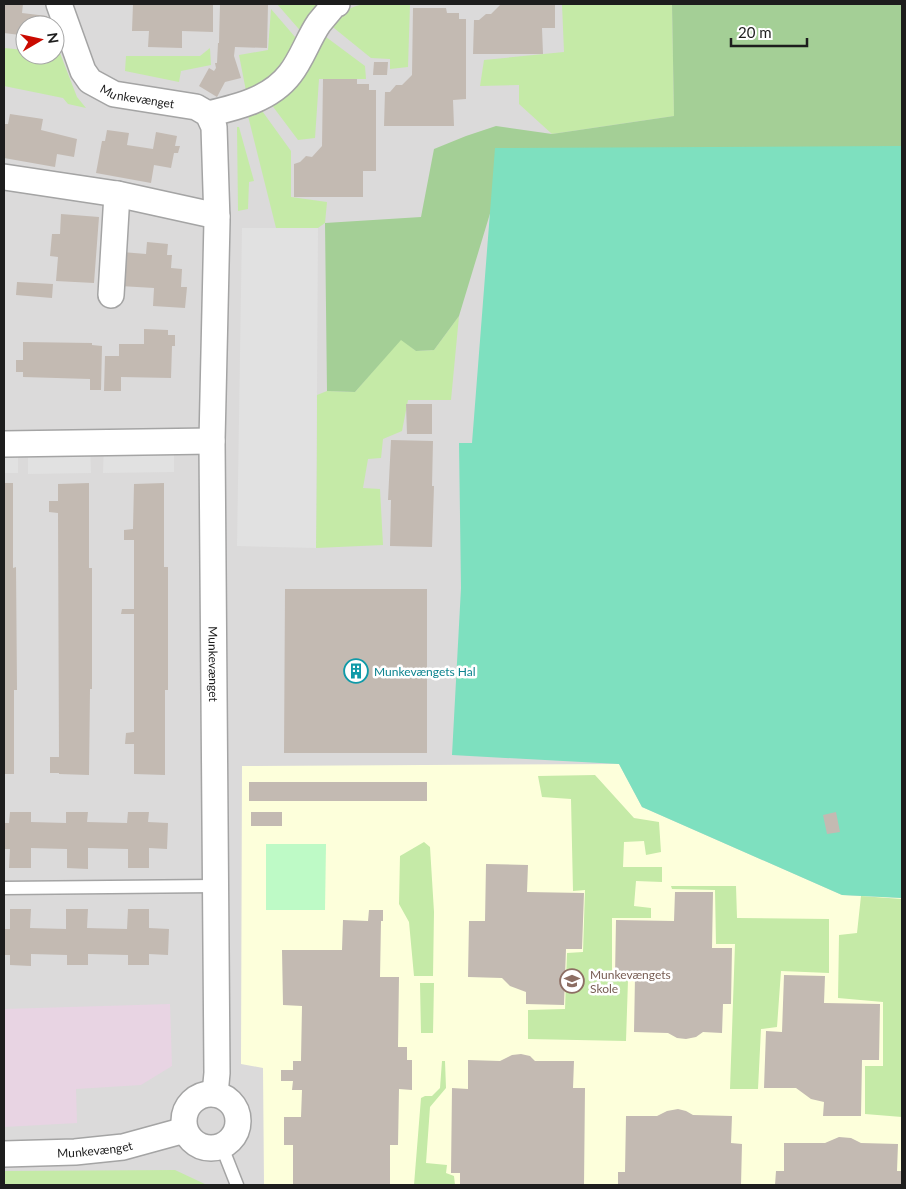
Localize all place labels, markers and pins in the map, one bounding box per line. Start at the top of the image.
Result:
building icon: Munkevængets Hal [343,658,369,684]
place label: Munkevængets Hal [374,664,476,679]
place label: Munkevængets Skole [590,967,671,996]
school or university icon: Munkevængets Skole [559,968,585,994]

